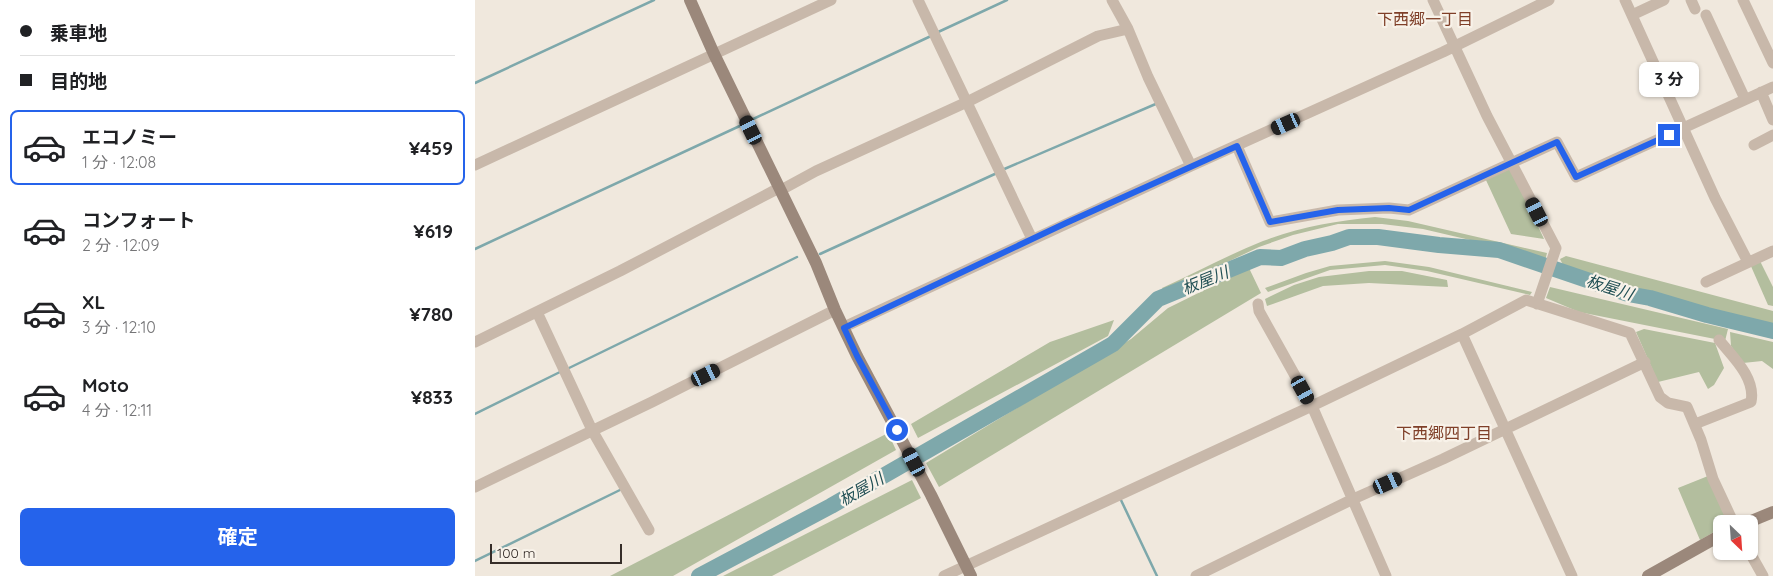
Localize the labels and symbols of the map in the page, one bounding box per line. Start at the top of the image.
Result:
district label: 下西郷一丁目 [1377,9,1473,29]
callout: 3 分 [1639,62,1699,98]
car [1269,111,1302,137]
car [737,113,764,147]
route end [1658,124,1680,146]
car [1523,195,1550,229]
water label: 板屋川 [1179,261,1233,298]
water label: 板屋川 [1584,270,1638,305]
car [689,362,722,388]
car [1289,373,1316,407]
route start [886,419,908,441]
district label: 下西郷四丁目 [1396,423,1492,443]
car [900,445,927,479]
water label: 板屋川 [835,467,889,510]
car [1371,470,1404,496]
north arrow [1713,515,1757,560]
scale bar [490,541,623,564]

